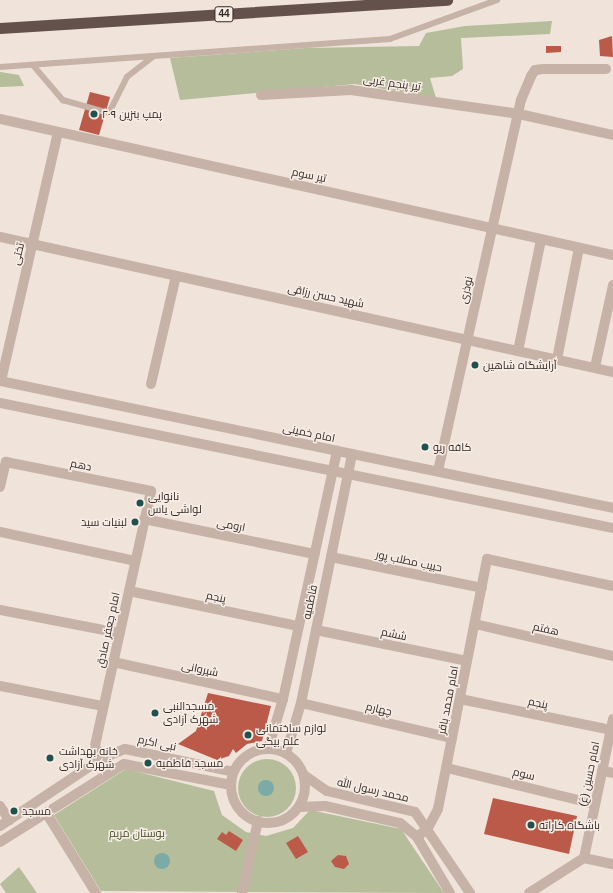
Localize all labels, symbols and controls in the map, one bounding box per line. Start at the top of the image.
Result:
road number: 44 [214,6,234,22]
street label: تیر پنجم غربی [362,72,422,94]
place label: پمپ بنزین ۲۰۹ [102,107,162,121]
marker: پمپ بنزین ۲۰۹ [89,109,99,119]
street label: تیر سوم [291,165,327,185]
street label: تختی [9,242,27,266]
street label: نوذری [456,275,476,305]
street label: شهید حسن رزاقی [287,281,365,311]
place label: آرایشگاه شاهین [483,358,557,372]
marker: آرایشگاه شاهین [470,360,480,370]
street label: امام خمینی [282,421,336,445]
place label: کافه ریو [433,440,471,454]
marker: کافه ریو [420,442,430,452]
street label: دهم [69,456,93,474]
place label: نانوایی لواشی یاس [148,490,202,516]
marker: نانوایی لواشی یاس [135,498,145,508]
place label: لبنیات سید [81,515,127,529]
street label: ارومی [216,516,246,534]
marker: لبنیات سید [130,517,140,527]
street label: حبیب مطلب پور [375,548,443,574]
street label: فاطمیه [300,583,320,621]
street label: پنجم [205,588,227,606]
street label: امام جعفر صادق [94,591,122,669]
street label: هفتم [532,620,560,638]
street label: ششم [380,625,408,643]
street label: شیروانی [180,659,220,679]
street label: امام محمد باقر [435,665,461,735]
street label: پنجم [527,694,549,712]
place label: مسجدالنبی شهرک آزادی [163,700,218,726]
street label: چهارم [365,700,393,718]
marker: مسجدالنبی شهرک آزادی [150,708,160,718]
place label: لوازم ساختمانی علم بیگی [256,722,326,748]
marker: لوازم ساختمانی علم بیگی [243,730,253,740]
street label: نبی اکرم [137,732,177,754]
street label: امام حسین (ع) [576,740,602,808]
place label: خانه بهداشت شهرک آزادی [59,745,118,771]
marker: خانه بهداشت شهرک آزادی [44,752,56,764]
place label: مسجد فاطمیه [156,756,223,770]
marker: مسجد فاطمیه [143,758,153,768]
street label: سوم [512,765,536,783]
street label: محمد رسول الله [336,775,410,805]
place label: مسجد [22,804,51,818]
marker: مسجد [9,806,19,816]
place label: باشگاه کاراته [539,818,600,832]
marker: باشگاه کاراته [526,820,536,830]
park label: بوستان مریم [109,826,165,840]

